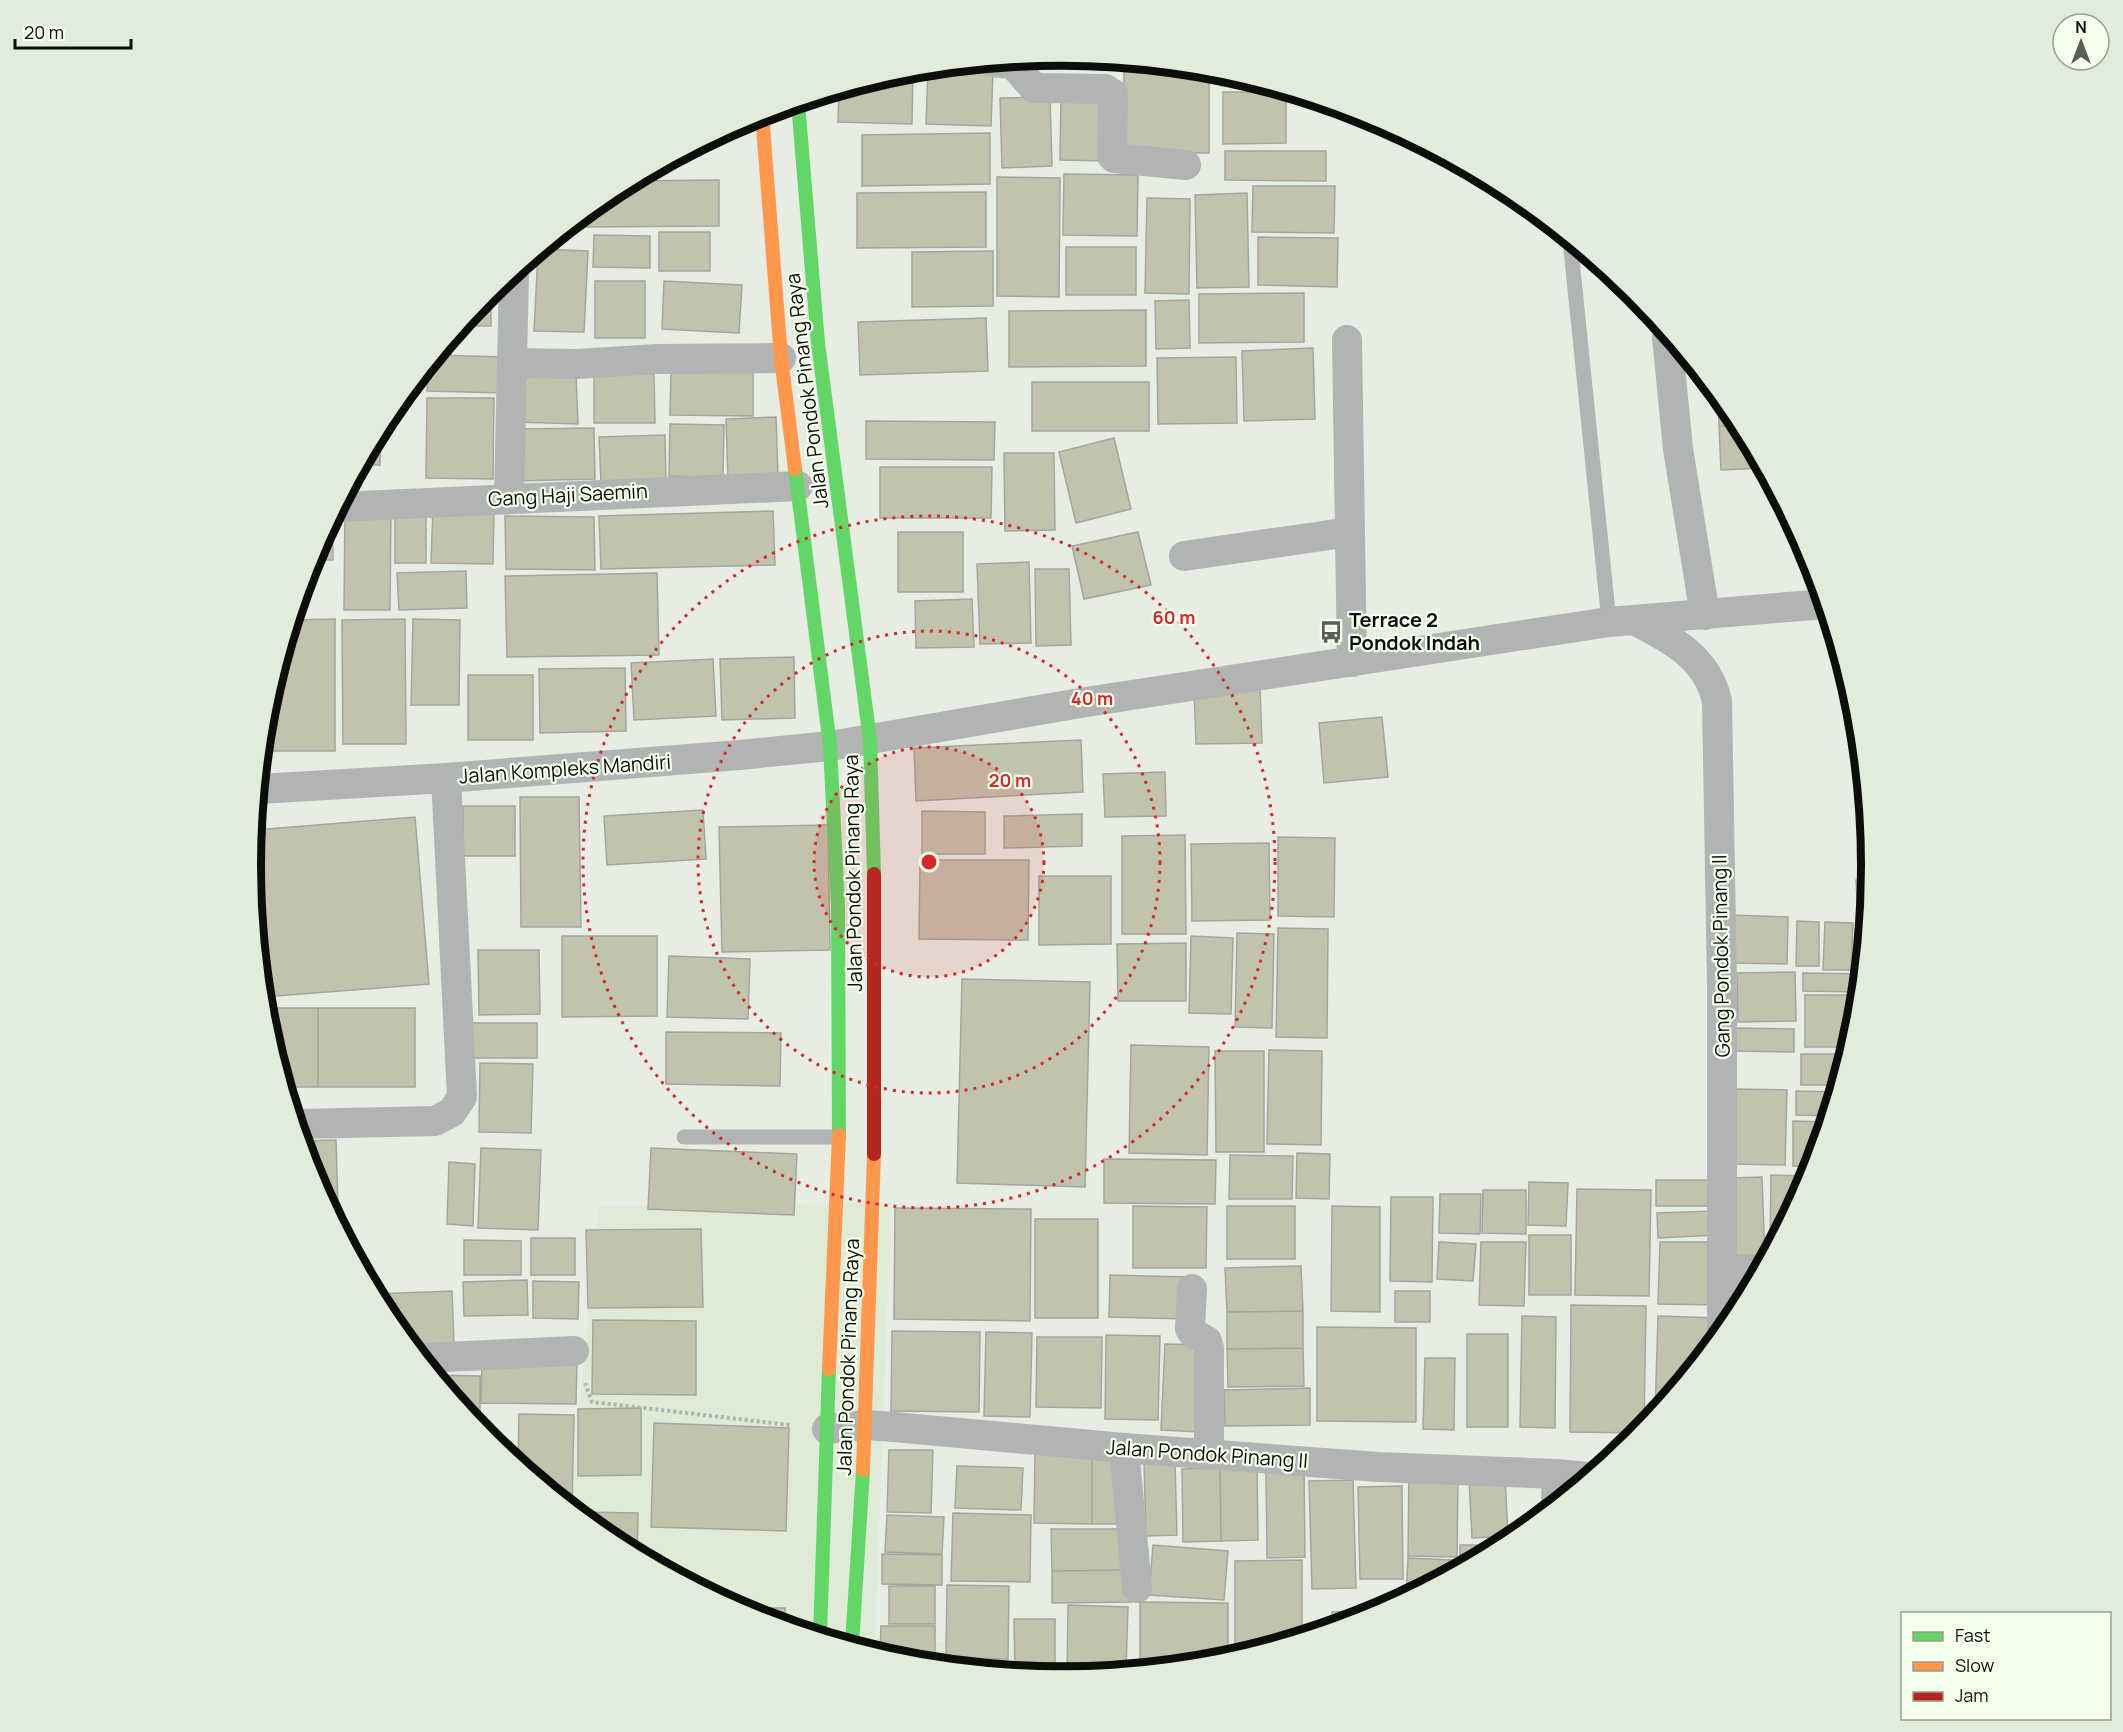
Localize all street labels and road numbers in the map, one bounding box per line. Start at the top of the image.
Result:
street label: Jalan Pondok Pinang Raya [779,272,834,510]
street label: Gang Haji Saemin [488,477,648,512]
street label: Jalan Kompleks Mandiri [458,748,672,789]
street label: Jalan Pondok Pinang Raya [837,754,868,992]
street label: Gang Pondok Pinang II [1705,854,1736,1058]
street label: Jalan Pondok Pinang Raya [830,1238,865,1476]
street label: Jalan Pondok Pinang II [1105,1433,1309,1474]

